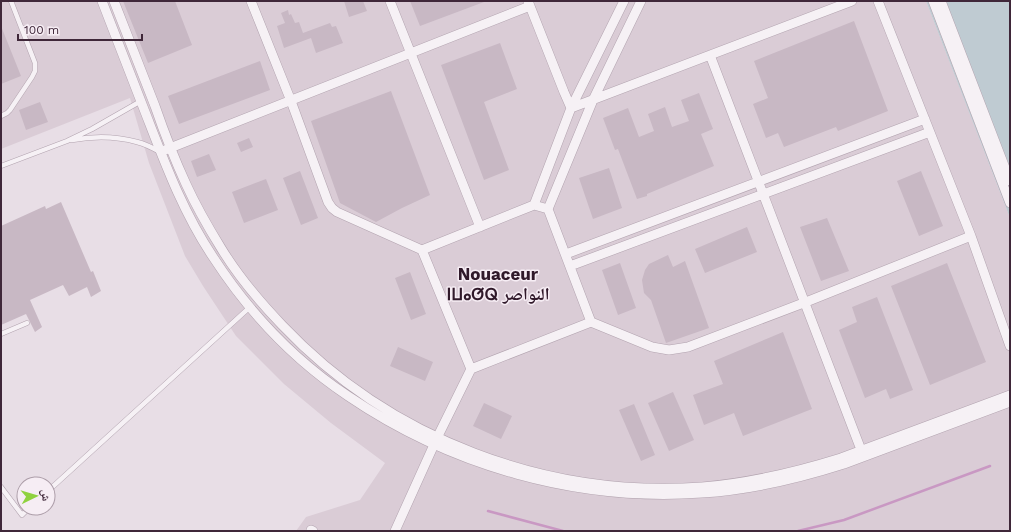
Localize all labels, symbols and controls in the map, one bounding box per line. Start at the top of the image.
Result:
scale bar [18,16,142,42]
text: 100 m [24,23,59,37]
district label: Nouaceur ⵏⵡⴰⵚⵕ النواصر [446,264,550,304]
north arrow [16,476,56,516]
text: ش [37,489,52,502]

